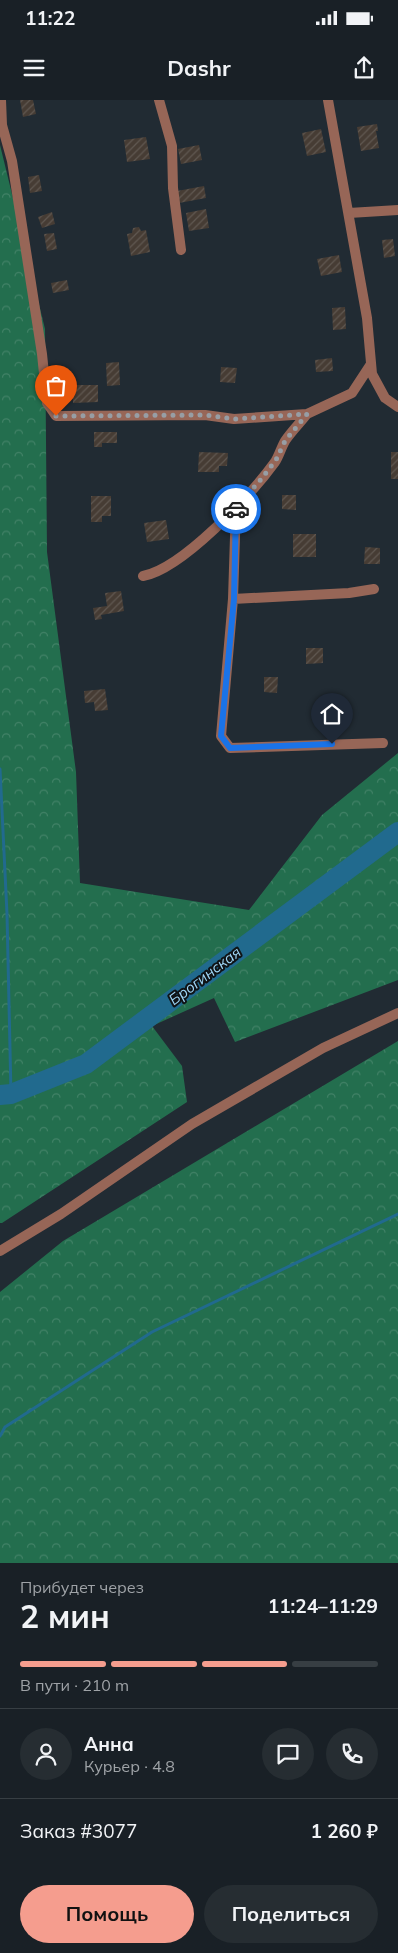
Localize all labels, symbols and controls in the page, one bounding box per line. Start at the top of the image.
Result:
text: 11:22 [25,6,75,30]
icon: menu [20,54,48,82]
text: Dashr [167,54,231,82]
icon: share [350,54,378,82]
pin [35,365,77,416]
icon: bag [42,372,70,400]
courier [211,484,261,534]
icon: car [222,495,250,523]
pin [311,693,353,744]
icon: home [318,700,346,728]
water label: Брогинская [165,942,245,1009]
text: Прибудет через [20,1577,144,1597]
text: 11:24–11:29 [268,1594,378,1618]
text: 2 мин [20,1596,110,1636]
text: В пути · 210 m [20,1675,129,1695]
button: person [20,1728,72,1780]
button: chat [262,1728,314,1780]
button: phone [326,1728,378,1780]
text: Анна [84,1732,134,1756]
text: Курьер · 4.8 [84,1756,175,1776]
text: Заказ #3077 [20,1819,137,1843]
text: 1 260 ₽ [311,1819,378,1843]
button: Помощь [20,1885,194,1943]
button: Поделиться [204,1885,378,1943]

